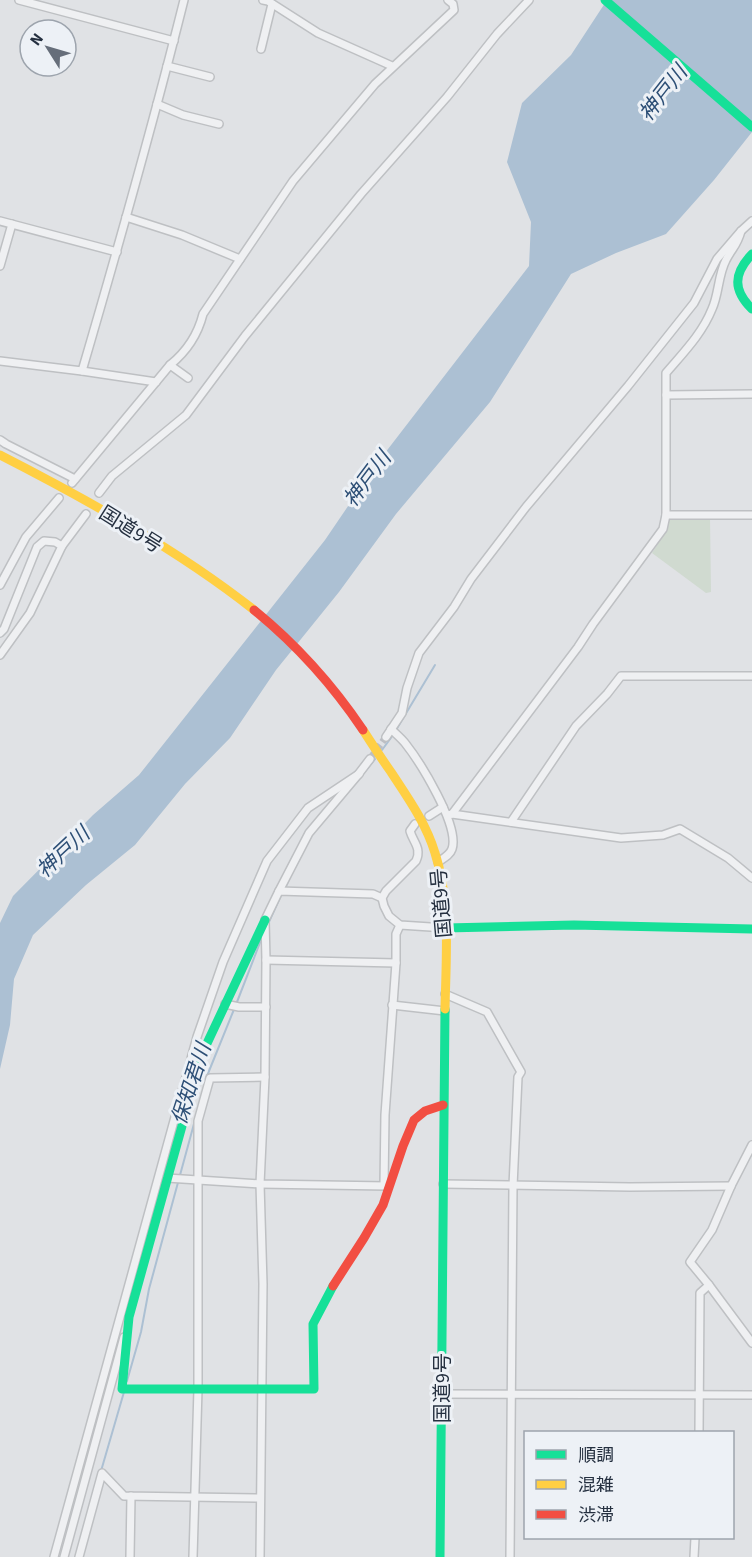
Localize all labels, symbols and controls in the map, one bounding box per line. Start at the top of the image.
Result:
north arrow [18,18,78,78]
text: N [25,29,49,50]
water label: 神戸川 [632,57,695,127]
water label: 神戸川 [336,443,399,513]
street label: 国道9号 [93,499,168,560]
water label: 神戸川 [30,818,98,884]
street label: 国道9号 [425,867,459,939]
water label: 保知君川 [164,1038,219,1129]
street label: 国道9号 [429,1353,457,1423]
legend [524,1431,734,1539]
text: 順調 [578,1443,614,1468]
text: 混雑 [578,1473,614,1498]
text: 渋滞 [578,1503,614,1528]

